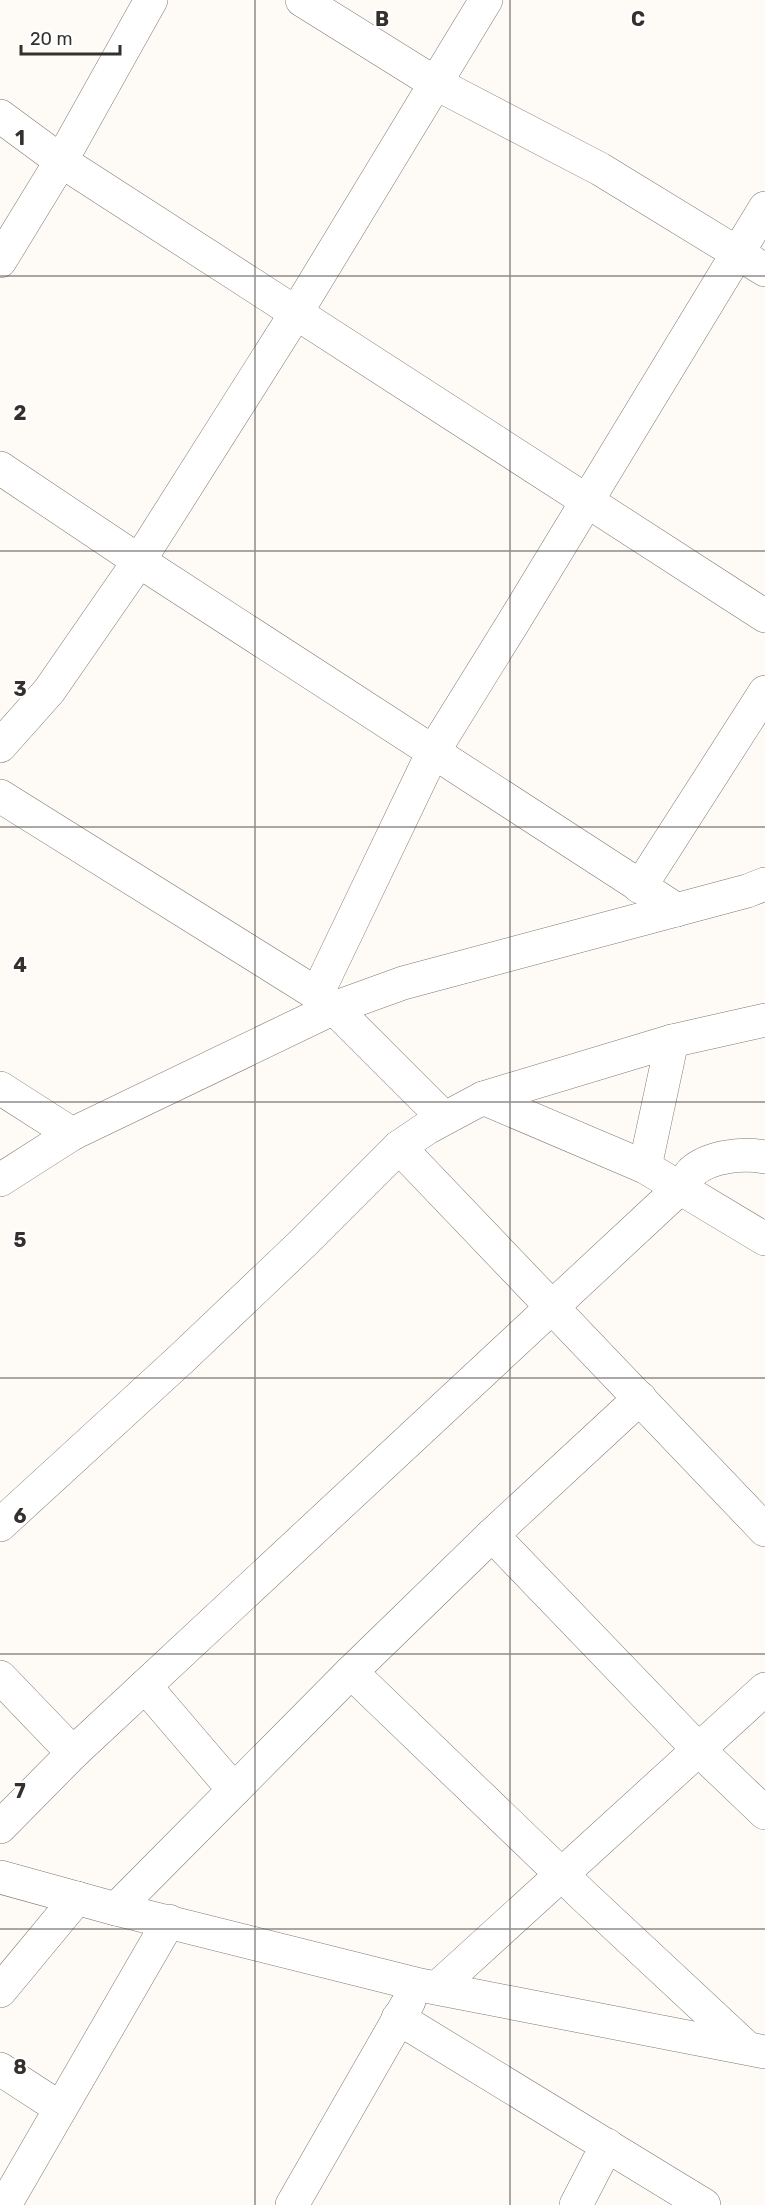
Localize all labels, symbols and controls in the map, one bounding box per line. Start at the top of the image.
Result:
text: B [375,7,389,31]
text: C [631,7,645,31]
scale bar [21,18,120,56]
text: 20 m [30,28,72,50]
text: 1 [15,126,25,150]
text: 2 [14,401,27,425]
text: 3 [13,677,27,701]
text: 4 [13,953,27,977]
text: 5 [14,1228,27,1252]
text: 6 [13,1504,27,1528]
text: 7 [14,1779,26,1803]
text: 8 [13,2055,27,2079]

